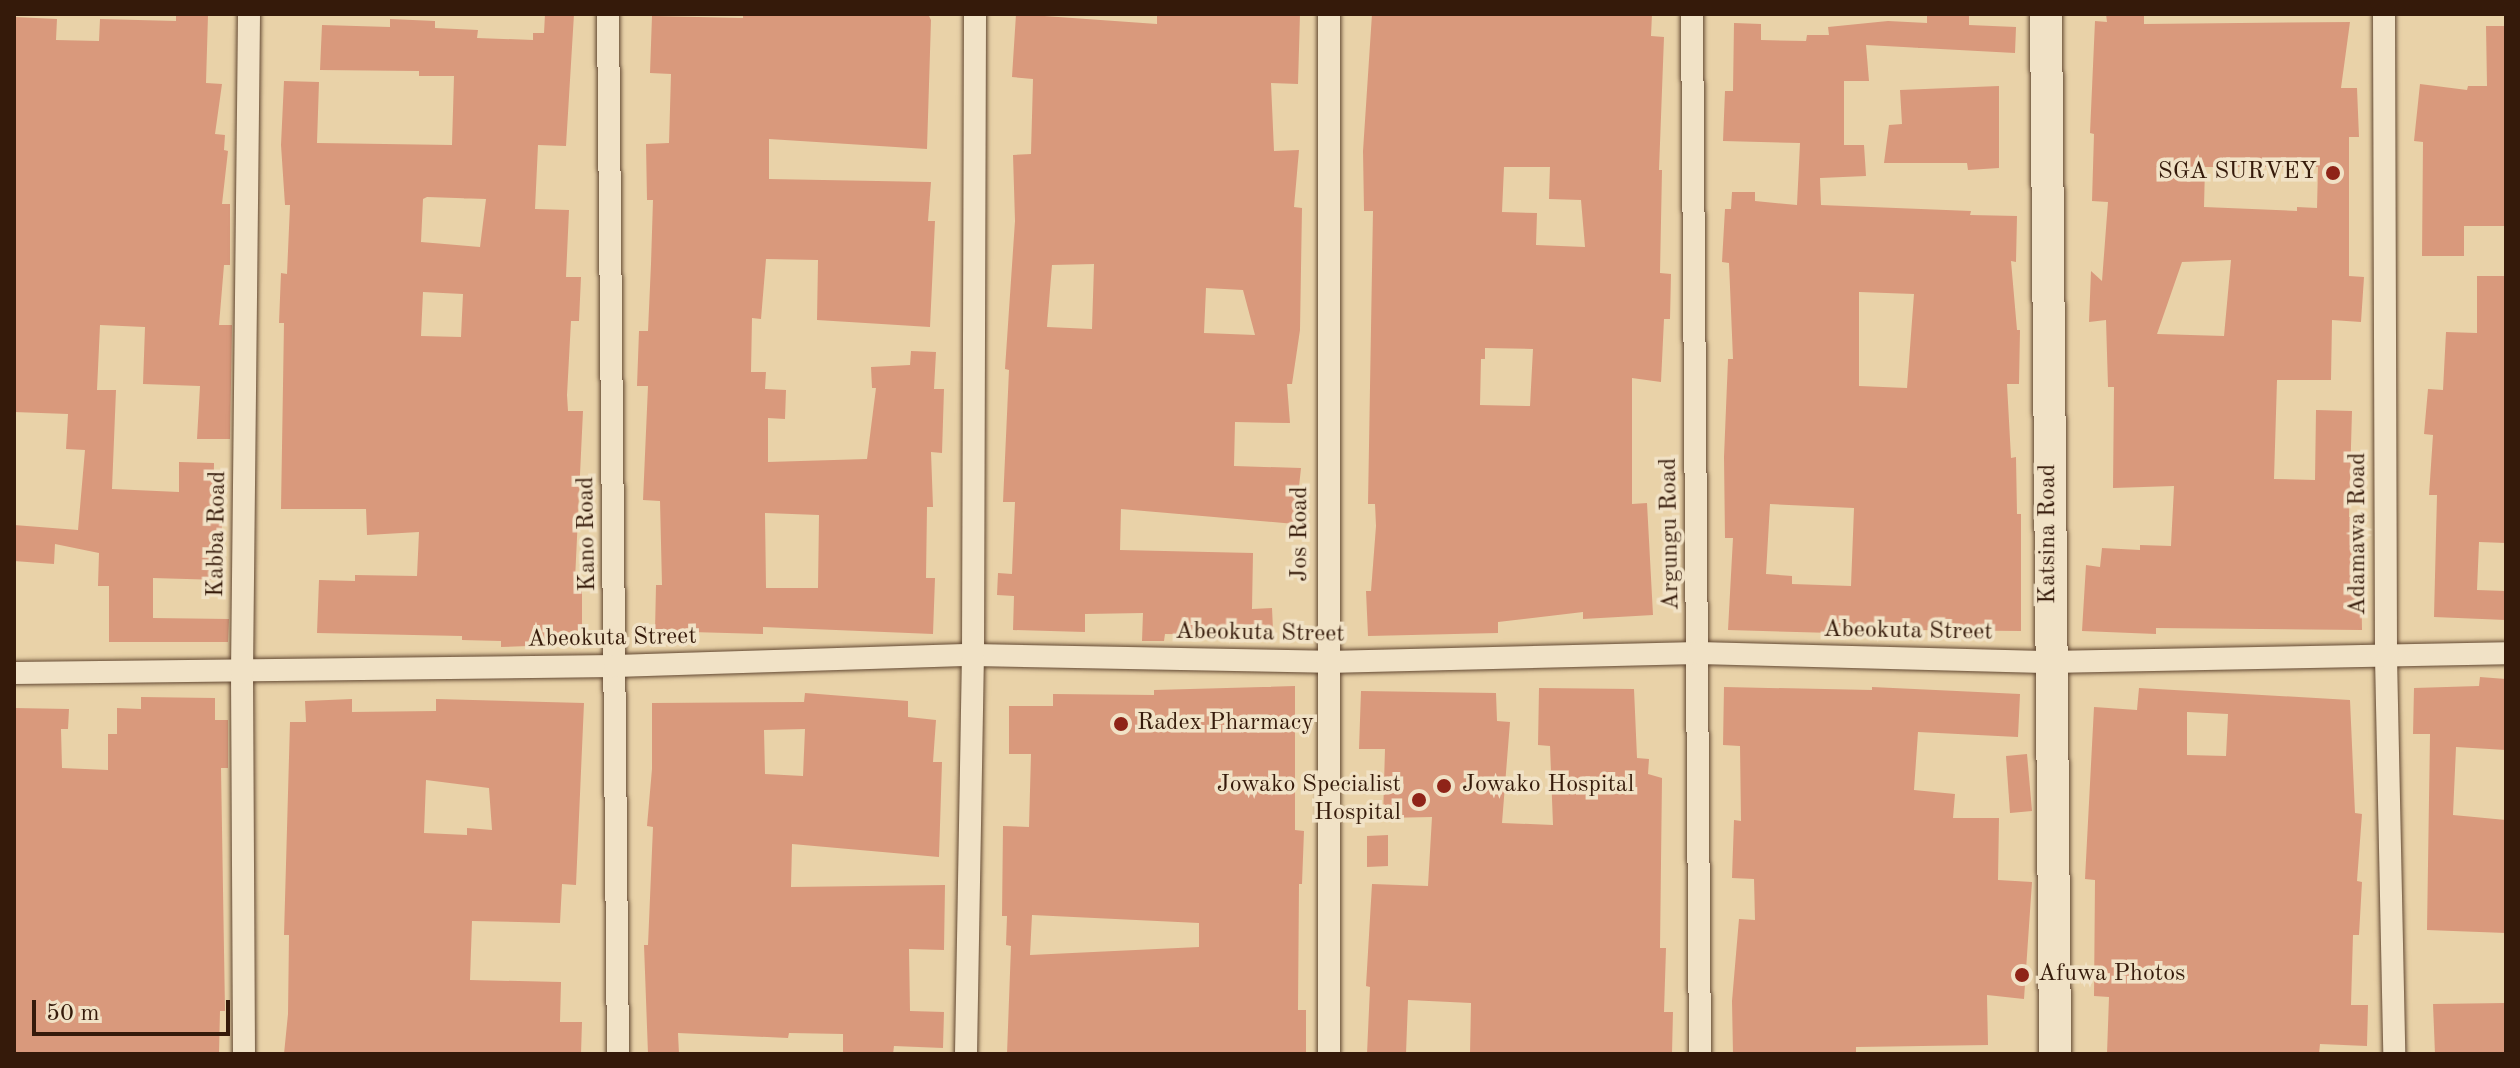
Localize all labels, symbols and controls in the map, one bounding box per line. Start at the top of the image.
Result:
place label: SGA SURVEY [2158,159,2317,187]
marker: SGA SURVEY [2324,164,2342,182]
street label: Adamawa Road [2345,453,2373,615]
street label: Argungu Road [1655,457,1687,611]
street label: Katsina Road [2035,464,2063,604]
street label: Kabba Road [202,470,234,598]
street label: Kano Road [573,476,603,592]
street label: Jos Road [1287,486,1315,582]
street label: Abeokuta Street [1823,616,1993,648]
street label: Abeokuta Street [1175,618,1345,650]
street label: Abeokuta Street [527,623,697,655]
place label: Radex Pharmacy [1137,710,1314,738]
marker: Radex Pharmacy [1112,715,1130,733]
place label: Jowako Specialist Hospital [1217,772,1401,828]
place label: Jowako Hospital [1462,772,1634,800]
marker: Jowako Hospital [1433,775,1455,797]
marker: Jowako Specialist Hospital [1408,789,1430,811]
place label: Afuwa Photos [2038,961,2186,989]
marker: Afuwa Photos [2013,966,2031,984]
scale bar [36,984,234,1034]
text: 50 m [46,1002,100,1026]

